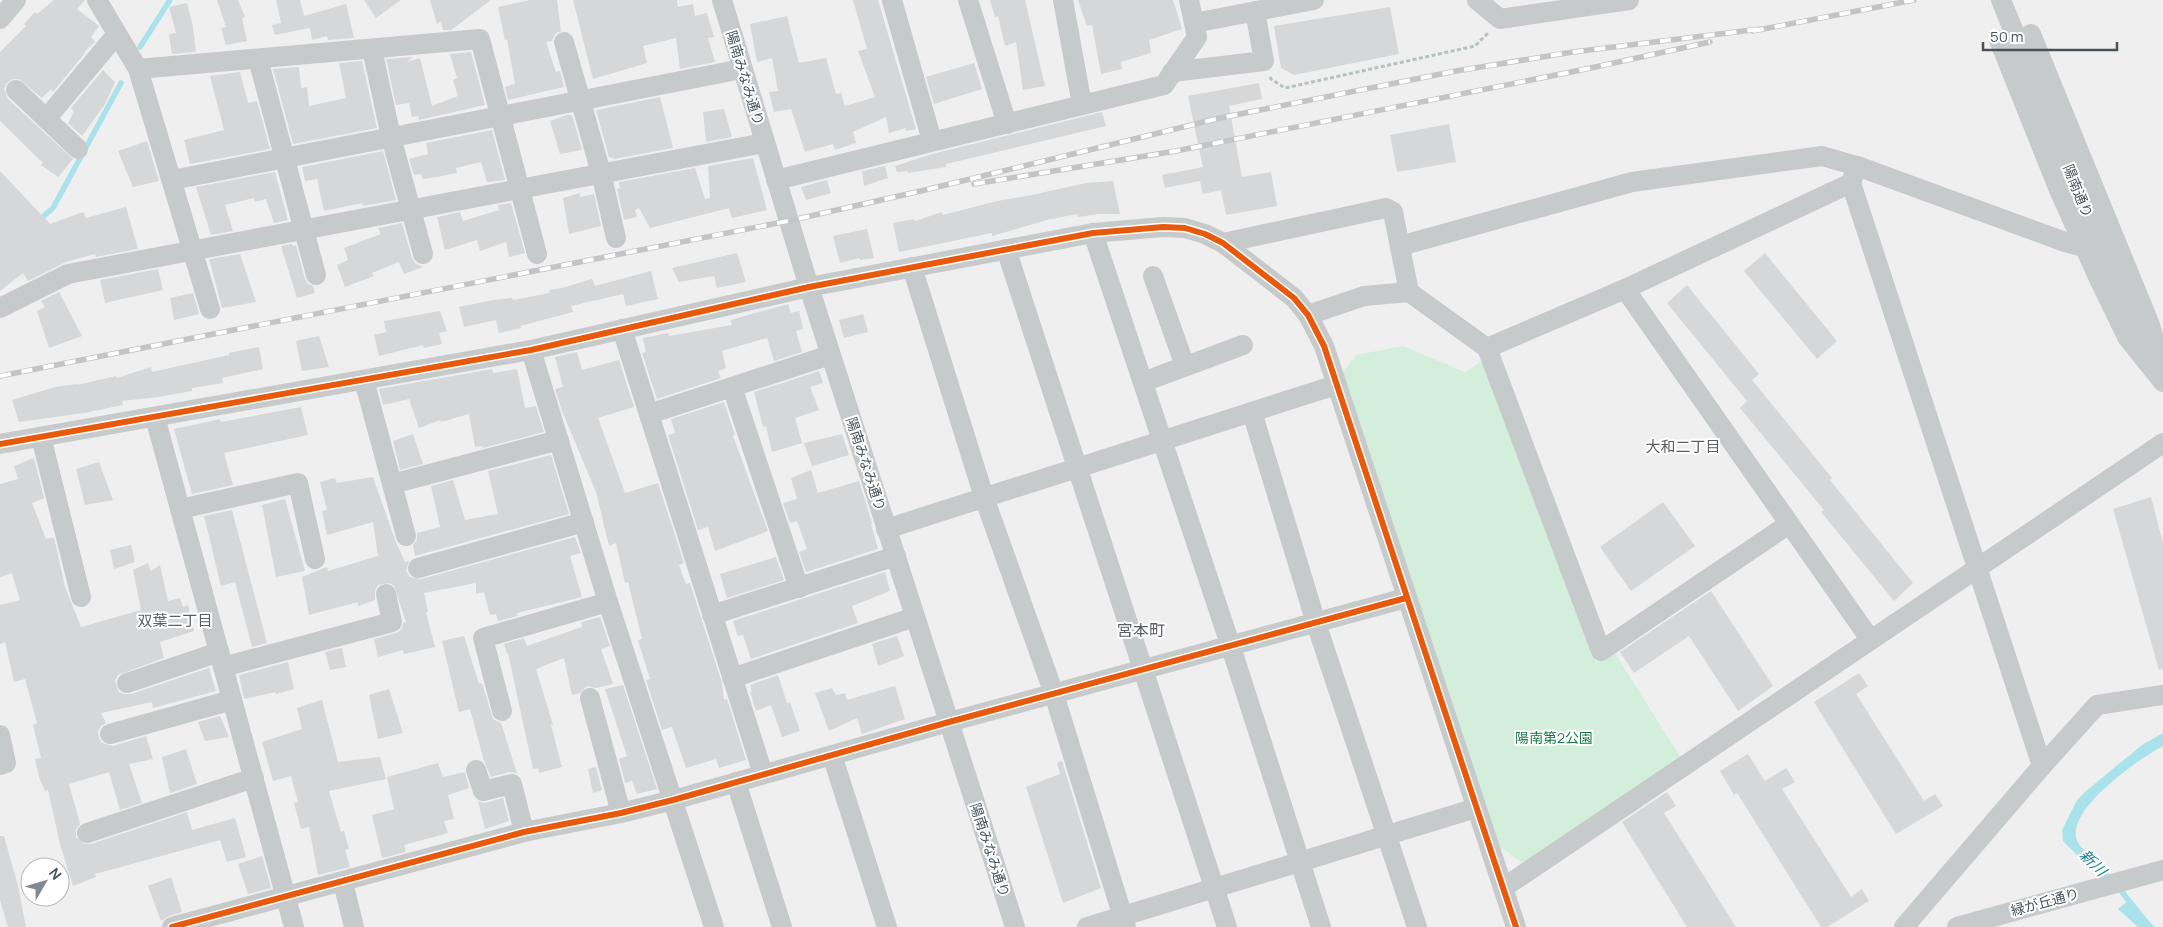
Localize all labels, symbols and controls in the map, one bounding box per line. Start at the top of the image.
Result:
scale bar [1983,20,2117,52]
text: 50 m [1990,26,2024,47]
street label: 陽南みなみ通り [722,28,769,127]
street label: 陽南通り [2059,161,2098,220]
street label: 陽南みなみ通り [842,414,891,513]
district label: 大和二丁目 [1645,436,1721,457]
district label: 双葉二丁目 [137,610,213,631]
district label: 宮本町 [1117,619,1165,641]
park label: 陽南第2公園 [1515,728,1593,747]
street label: 陽南みなみ通り [966,800,1015,899]
water label: 新川 [2075,845,2113,882]
north arrow [20,857,70,907]
text: N [45,864,66,884]
street label: 緑が丘通り [2009,883,2081,920]

